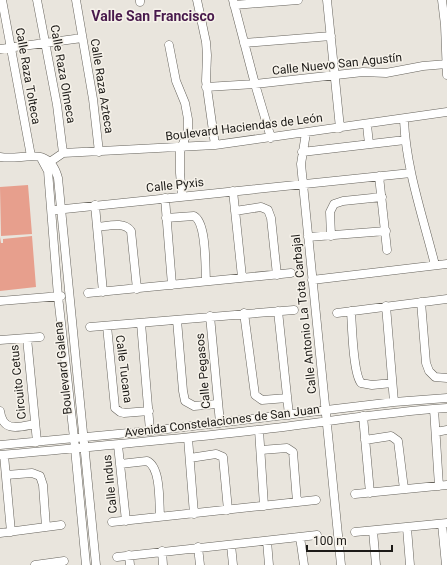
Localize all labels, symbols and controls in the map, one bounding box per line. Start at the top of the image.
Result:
district label: Valle San Francisco [91,8,215,24]
street label: Calle Raza Olmeca [47,24,79,124]
street label: Calle Raza Tolteca [13,26,43,126]
street label: Calle Raza Azteca [88,38,116,134]
street label: Calle Nuevo San Agustín [271,50,403,78]
street label: Boulevard Haciendas de León [165,110,323,144]
street label: Calle Pyxis [145,175,205,195]
street label: Calle Antonio La Tota Carbajal [289,233,319,395]
street label: Boulevard Galena [51,321,75,415]
street label: Calle Pegasos [193,333,213,409]
street label: Calle Tucana [113,334,135,404]
street label: Circuito Cetus [7,344,29,420]
street label: Avenida Constelaciones de San Juan [124,402,320,440]
street label: Calle Indus [100,454,120,514]
scale bar [307,527,392,553]
text: 100 m [313,534,347,548]

